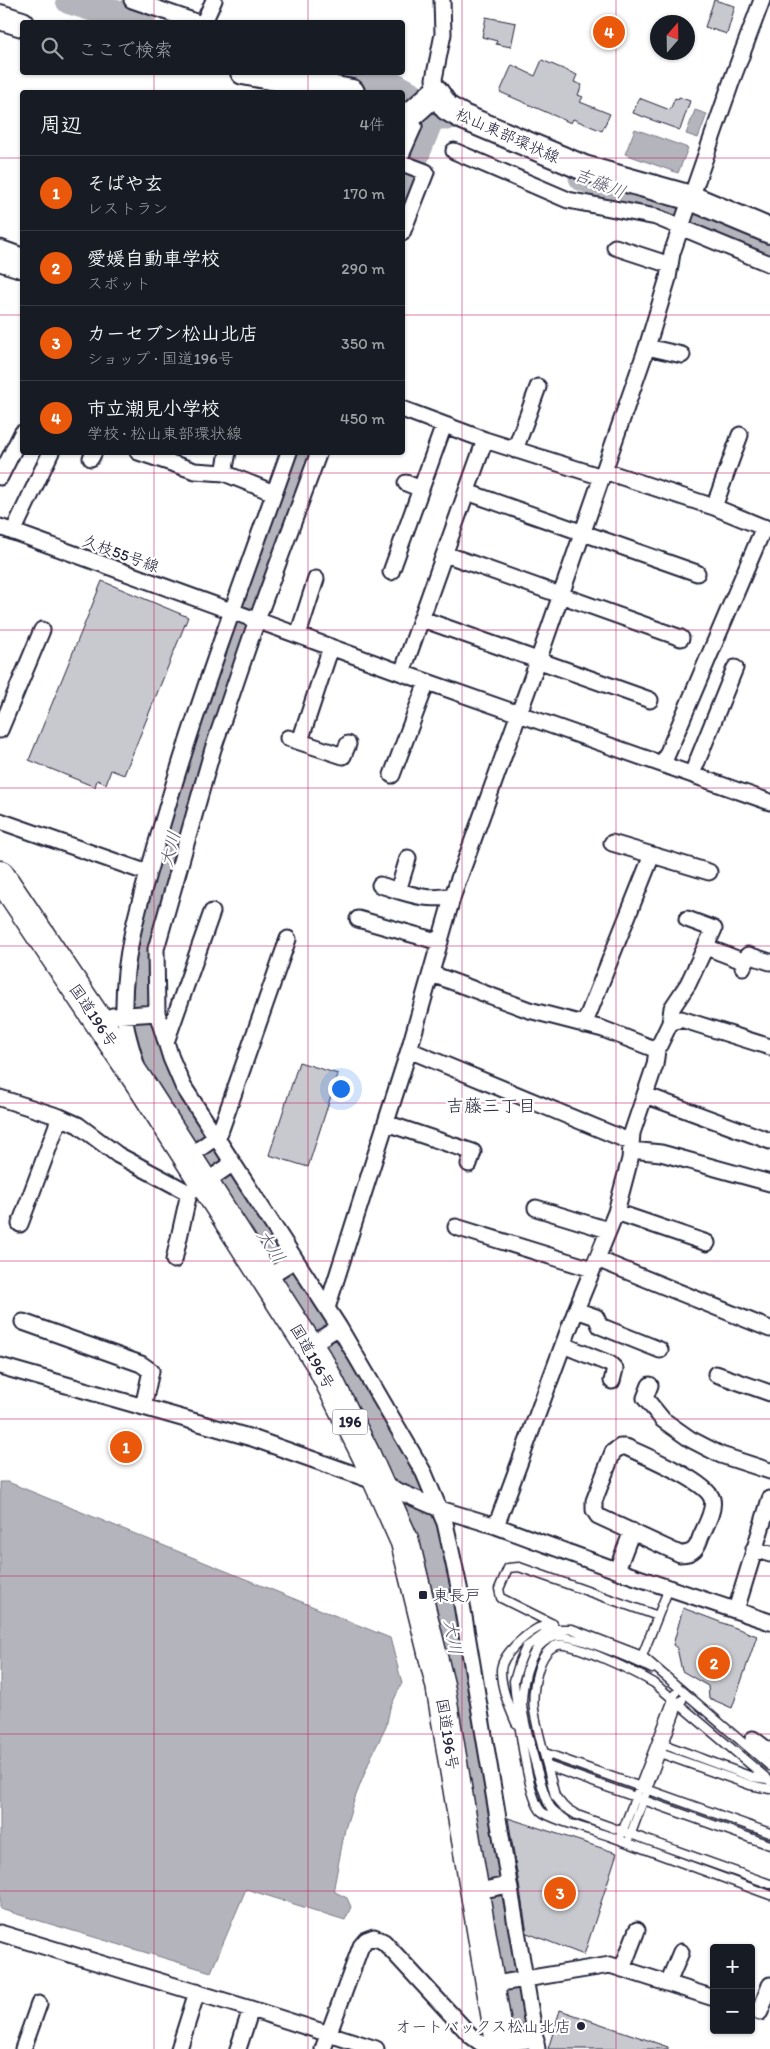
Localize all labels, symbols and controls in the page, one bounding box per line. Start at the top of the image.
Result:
pin: 4 [593,13,625,51]
north arrow [650,15,695,60]
search box [20,20,405,75]
icon: search [38,34,66,62]
text: ここで検索 [78,38,173,61]
street label: 松山東部環状線 [453,104,563,167]
text: 周辺 [40,112,82,137]
text: 4件 [359,115,385,134]
water label: 吉藤川 [571,163,629,203]
text: そばや玄 [87,172,163,195]
text: 1 [52,184,60,203]
text: 170 m [343,184,385,203]
text: レストラン [87,199,168,218]
text: 愛媛自動車学校 [87,247,220,270]
text: 2 [52,259,60,278]
text: 290 m [341,259,385,278]
text: スポット [87,274,151,293]
text: カーセブン松山北店 [87,322,258,345]
text: 3 [52,334,60,353]
text: 350 m [341,334,385,353]
text: ショップ · 国道196号 [87,349,234,368]
text: 市立潮見小学校 [87,397,220,420]
text: 4 [51,409,61,428]
text: 450 m [340,409,385,428]
text: 学校 · 松山東部環状線 [87,424,242,443]
street label: 久枝55号線 [80,531,162,576]
water label: 大川 [155,829,185,869]
street label: 国道196号 [66,980,122,1051]
your location [328,1076,354,1102]
district label: 吉藤三丁目 [446,1095,536,1117]
water label: 大川 [252,1225,290,1267]
street label: 国道196号 [286,1320,339,1392]
road number: 196 [332,1410,368,1434]
pin: 1 [110,1428,142,1466]
place label: 東長戸 [433,1586,481,1605]
marker: 東長戸 [417,1589,429,1601]
water label: 大川 [439,1617,467,1657]
pin: 2 [698,1644,730,1682]
street label: 国道196号 [432,1697,463,1771]
pin: 3 [544,1874,576,1912]
map controls [710,1944,755,2034]
button: + [710,1944,755,1989]
button: − [710,1989,755,2034]
place label: オートバックス松山北店 [395,2017,571,2036]
marker: オートバックス松山北店 [575,2020,587,2032]

